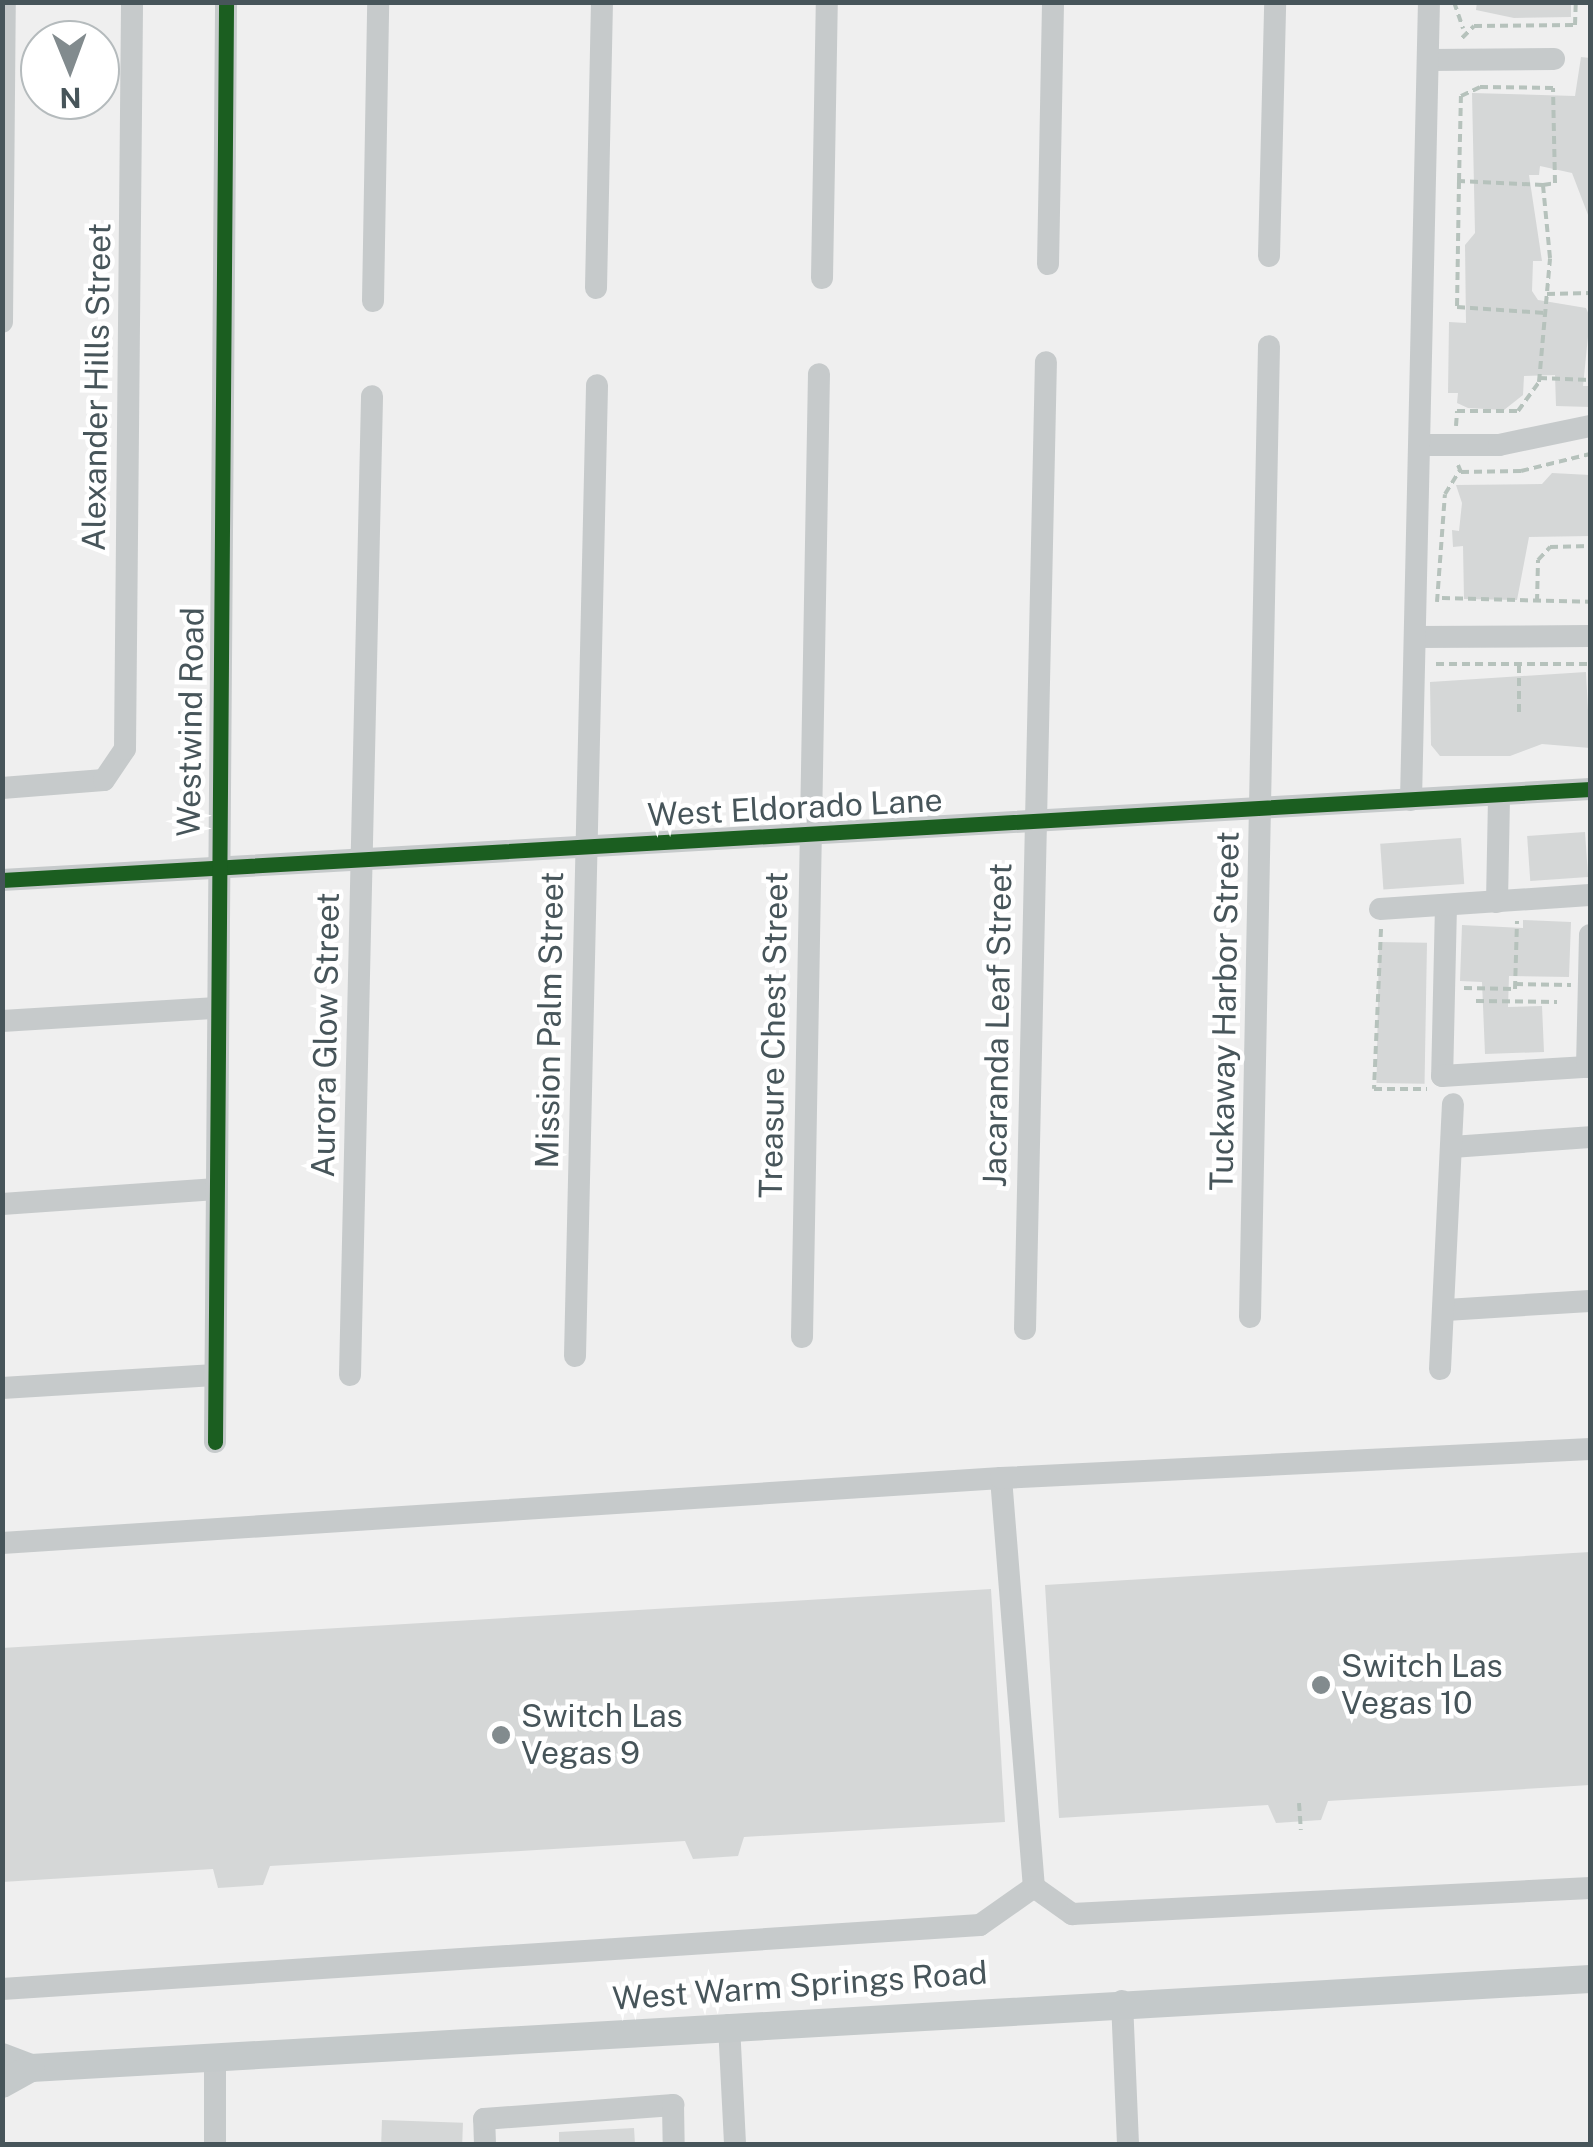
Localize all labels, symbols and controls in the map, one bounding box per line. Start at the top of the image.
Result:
north arrow [20,20,120,120]
text: N [59,82,82,115]
street label: Alexander Hills Street [75,223,119,551]
street label: Westwind Road [170,607,212,837]
street label: West Eldorado Lane [646,781,944,835]
street label: Tuckaway Harbor Street [1203,831,1247,1191]
street label: Jacaranda Leaf Street [976,862,1020,1188]
street label: Mission Palm Street [528,871,572,1169]
street label: Treasure Chest Street [752,871,796,1199]
street label: Aurora Glow Street [304,892,348,1178]
place label: Switch Las Vegas 10 [1341,1648,1503,1723]
marker: Switch Las Vegas 10 [1310,1674,1332,1696]
place label: Switch Las Vegas 9 [521,1698,683,1773]
marker: Switch Las Vegas 9 [490,1724,512,1746]
street label: West Warm Springs Road [611,1954,989,2018]

